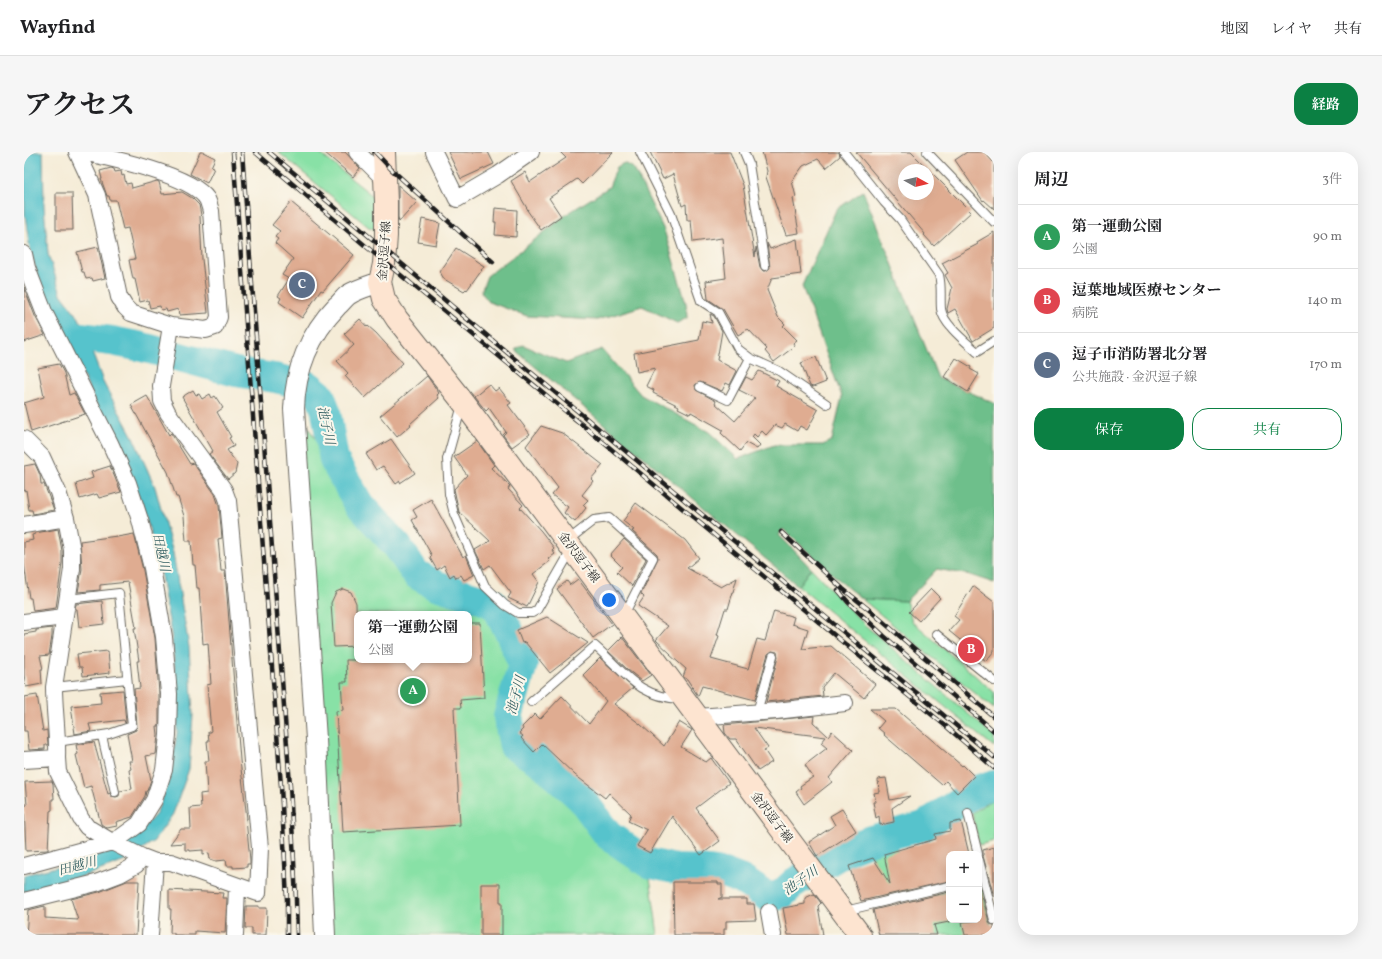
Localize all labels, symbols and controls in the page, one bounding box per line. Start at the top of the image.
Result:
text: Wayfind [20,15,95,41]
text: 地図 [1221,20,1249,39]
text: レイヤ [1271,20,1312,39]
text: 共有 [1334,20,1362,39]
button: 経路 [1294,83,1358,125]
text: アクセス [24,87,135,126]
north arrow [898,164,934,200]
text: 周辺 [1034,169,1068,192]
text: 3件 [1322,171,1342,189]
text: 第一運動公園 [1072,217,1162,238]
street label: 金沢逗子線 [375,221,395,282]
text: A [1042,228,1052,246]
text: 90 m [1313,228,1342,246]
text: 公園 [1072,241,1098,259]
pin: C [289,270,315,300]
text: 逗葉地域医療センター [1072,281,1221,302]
text: B [1043,292,1051,310]
text: 140 m [1308,292,1342,310]
text: 病院 [1072,305,1098,323]
text: 逗子市消防署北分署 [1072,345,1207,366]
text: C [1043,356,1051,374]
text: 170 m [1309,356,1342,374]
text: 公共施設 · 金沢逗子線 [1072,369,1197,387]
water label: 池子川 [312,404,338,448]
button: 保存 [1034,408,1184,450]
button: 共有 [1192,408,1342,450]
street label: 金沢逗子線 [554,529,603,586]
water label: 田越川 [147,531,173,575]
your location [599,590,619,610]
popup [354,611,472,663]
text: 第一運動公園 [368,618,458,639]
pin: B [958,635,984,665]
text: 公園 [368,642,394,660]
water label: 池子川 [503,672,531,717]
pin: A [400,676,426,706]
street label: 金沢逗子線 [747,789,796,846]
map controls [946,851,982,923]
button: + [946,851,982,887]
water label: 田越川 [56,853,101,881]
water label: 池子川 [780,862,824,900]
button: − [946,887,982,923]

